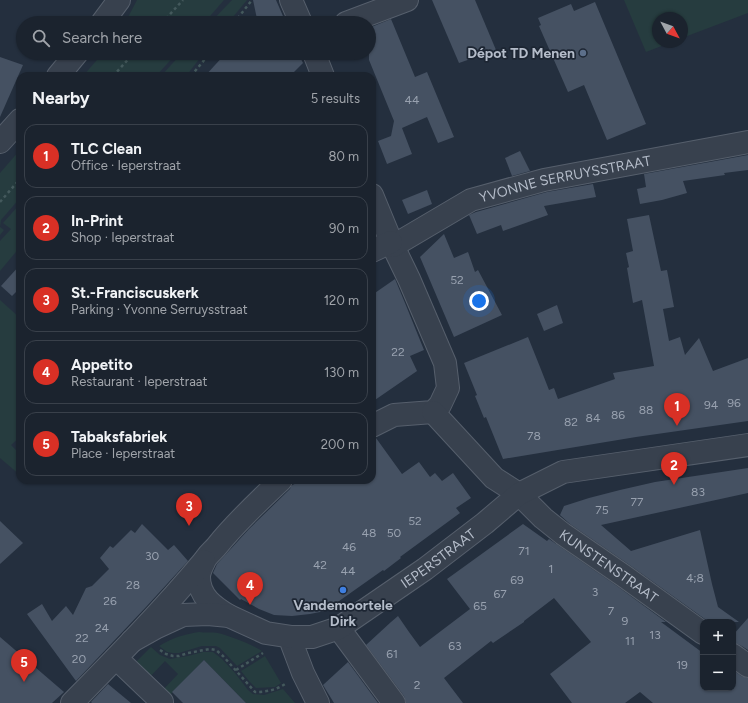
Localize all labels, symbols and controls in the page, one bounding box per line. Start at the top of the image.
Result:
north arrow [652,12,688,48]
search box [16,16,376,60]
icon: search [30,27,52,49]
text: Search here [62,29,142,47]
place label: Dépot TD Menen [467,45,575,62]
marker: Dépot TD Menen [578,48,588,58]
text: Nearby [32,88,90,108]
text: 5 results [311,91,360,106]
house number: 44 [405,93,420,107]
text: TLC Clean [71,140,142,158]
text: 1 [43,149,49,164]
text: 80 m [328,149,359,164]
street label: YVONNE SERRUYSSTRAAT [477,152,652,206]
text: Office · Ieperstraat [71,158,181,173]
text: In-Print [71,212,123,230]
text: 2 [42,221,50,236]
text: 90 m [329,221,359,236]
text: Shop · Ieperstraat [71,230,175,245]
house number: 52 [450,273,464,287]
text: St.-Franciscuskerk [71,284,199,302]
your location [469,291,489,311]
text: 3 [42,293,50,308]
text: 120 m [324,293,359,308]
text: Parking · Yvonne Serruysstraat [71,302,248,317]
house number: 22 [391,345,405,359]
text: Appetito [71,356,133,374]
text: 4 [42,365,50,380]
text: 130 m [324,365,359,380]
text: Restaurant · Ieperstraat [71,374,207,389]
pin: 1 [664,393,690,426]
house number: 96 [727,396,741,410]
house number: 94 [704,398,719,412]
house number: 88 [639,403,653,417]
house number: 86 [611,408,625,422]
house number: 84 [586,411,601,425]
house number: 82 [564,415,578,429]
text: Tabaksfabriek [71,428,167,446]
house number: 78 [527,429,541,443]
text: 5 [42,437,50,452]
text: 200 m [321,437,359,452]
text: Place · Ieperstraat [71,446,175,461]
pin: 2 [661,452,687,485]
house number: 83 [691,485,705,499]
pin: 3 [176,493,202,526]
house number: 77 [631,495,644,509]
house number: 75 [595,503,609,517]
house number: 52 [408,514,422,528]
street label: IEPERSTRAAT [397,525,479,592]
house number: 48 [362,526,376,540]
house number: 50 [387,526,402,540]
street label: KUNSTENSTRAAT [556,526,662,606]
house number: 46 [342,540,356,554]
house number: 71 [518,544,530,558]
house number: 30 [145,549,159,563]
house number: 42 [313,558,327,572]
house number: 1 [549,562,553,576]
house number: 44 [341,564,356,578]
house number: 4;8 [686,571,704,585]
pin: 4 [237,572,263,605]
house number: 69 [510,573,524,587]
house number: 28 [126,578,140,592]
marker: Vandemoortele Dirk [338,585,348,595]
house number: 3 [592,585,598,599]
house number: 67 [493,587,507,601]
house number: 26 [103,594,117,608]
place label: Vandemoortele Dirk [293,597,393,630]
house number: 65 [473,599,487,613]
house number: 7 [608,604,615,618]
house number: 9 [622,614,629,628]
map controls [700,619,736,691]
button: + [700,619,736,655]
house number: 24 [95,621,110,635]
house number: 13 [649,628,661,642]
house number: 22 [75,631,89,645]
house number: 11 [625,634,635,648]
house number: 63 [448,639,462,653]
house number: 61 [386,647,398,661]
pin: 5 [11,649,37,682]
house number: 20 [72,652,87,666]
button: − [700,655,736,691]
house number: 19 [676,658,688,672]
house number: 2 [414,678,420,692]

